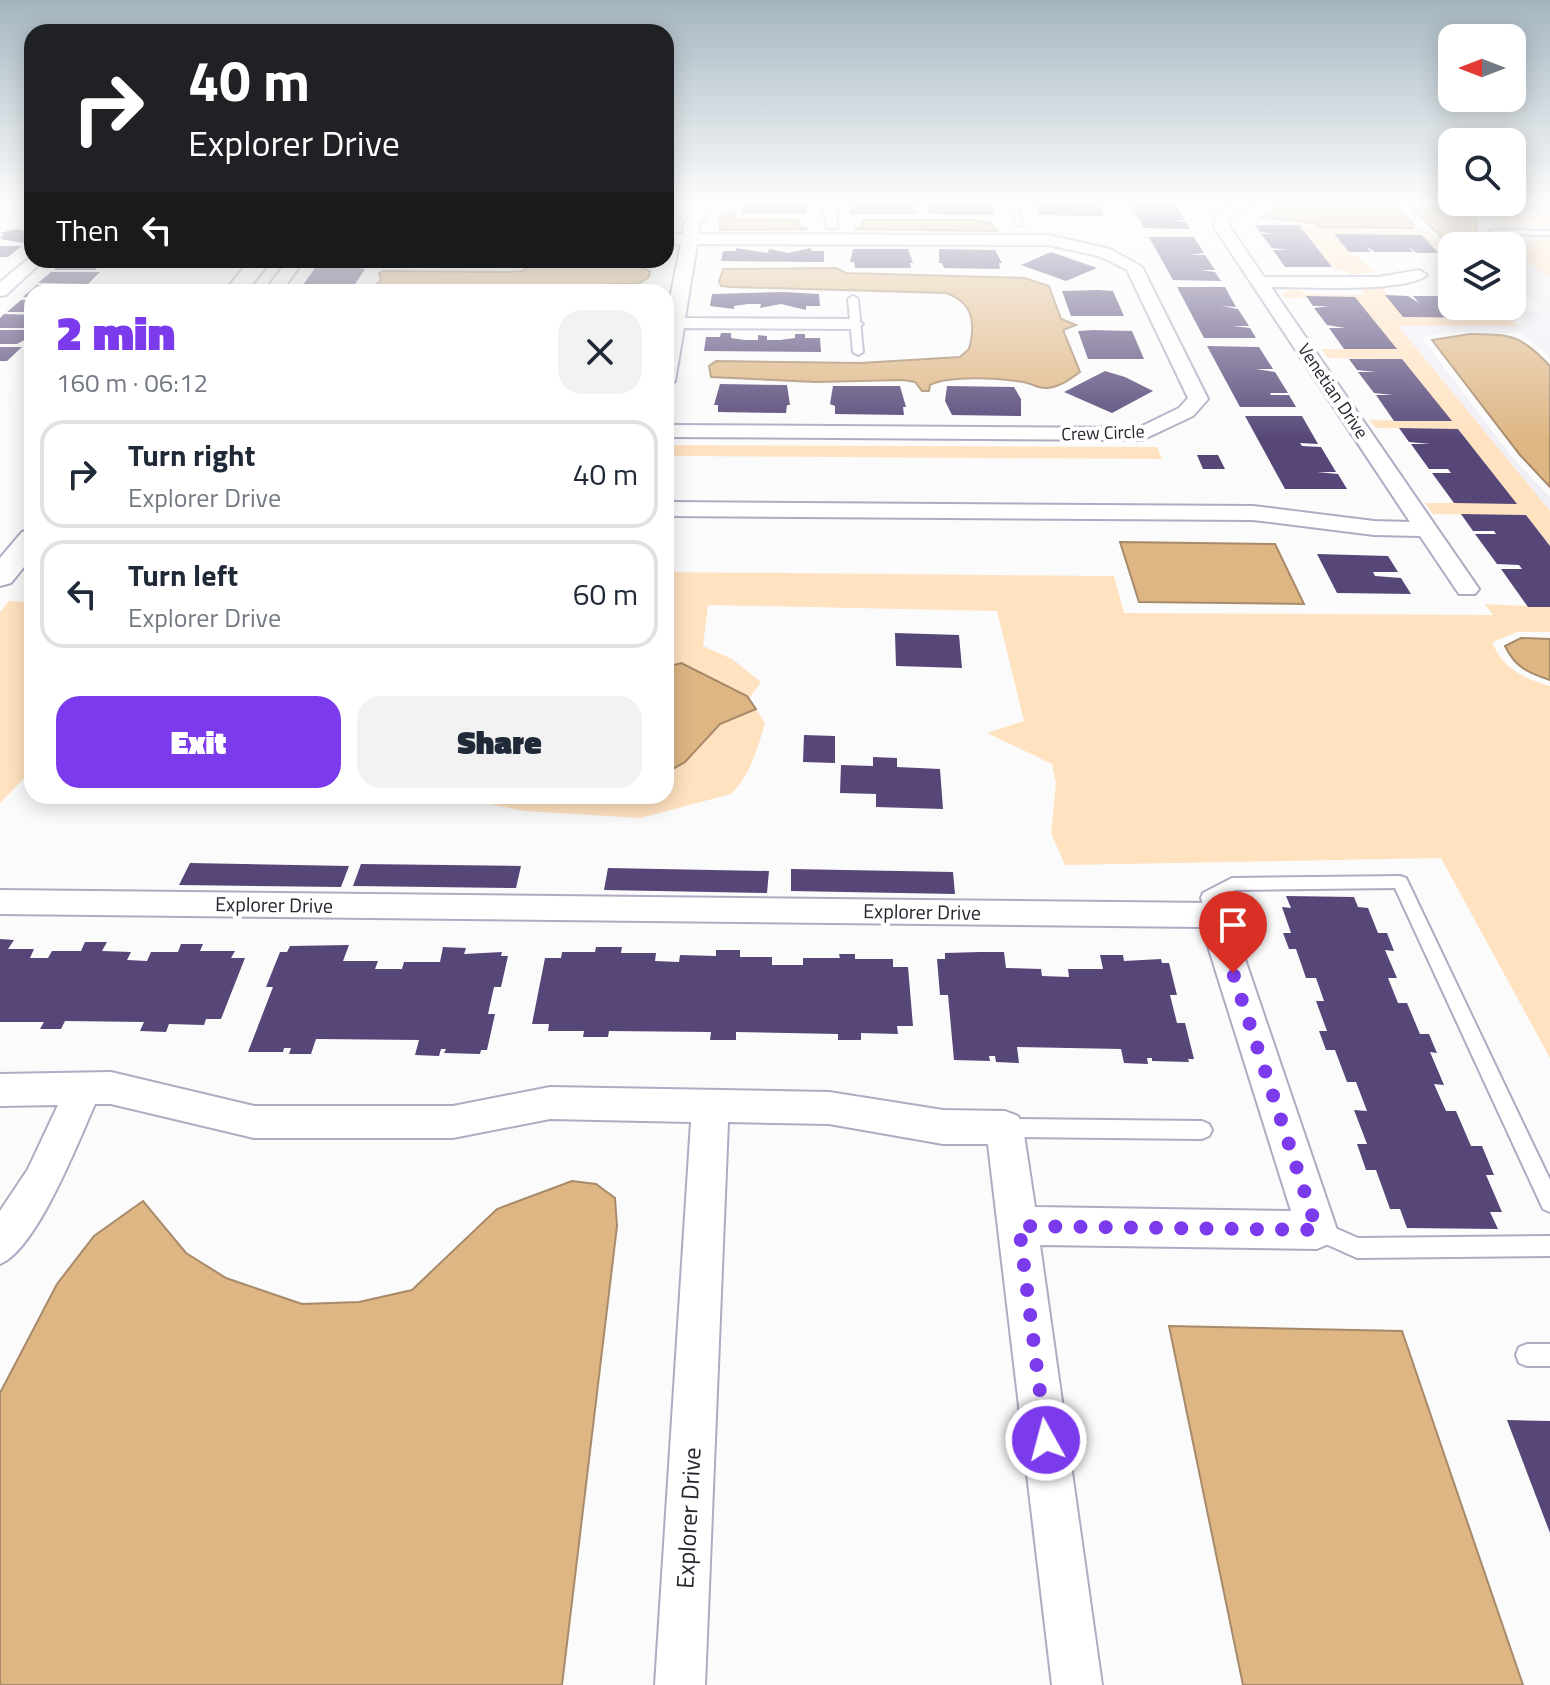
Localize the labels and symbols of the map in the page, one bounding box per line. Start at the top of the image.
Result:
north arrow [1438,24,1526,112]
street label: Venetian Drive [1291,338,1375,444]
street label: Crew Circle [1061,418,1145,447]
street label: Explorer Drive [215,888,333,921]
pin [1199,891,1267,973]
street label: Explorer Drive [863,895,981,928]
position arrow [1004,1398,1088,1482]
street label: Explorer Drive [666,1446,710,1589]

